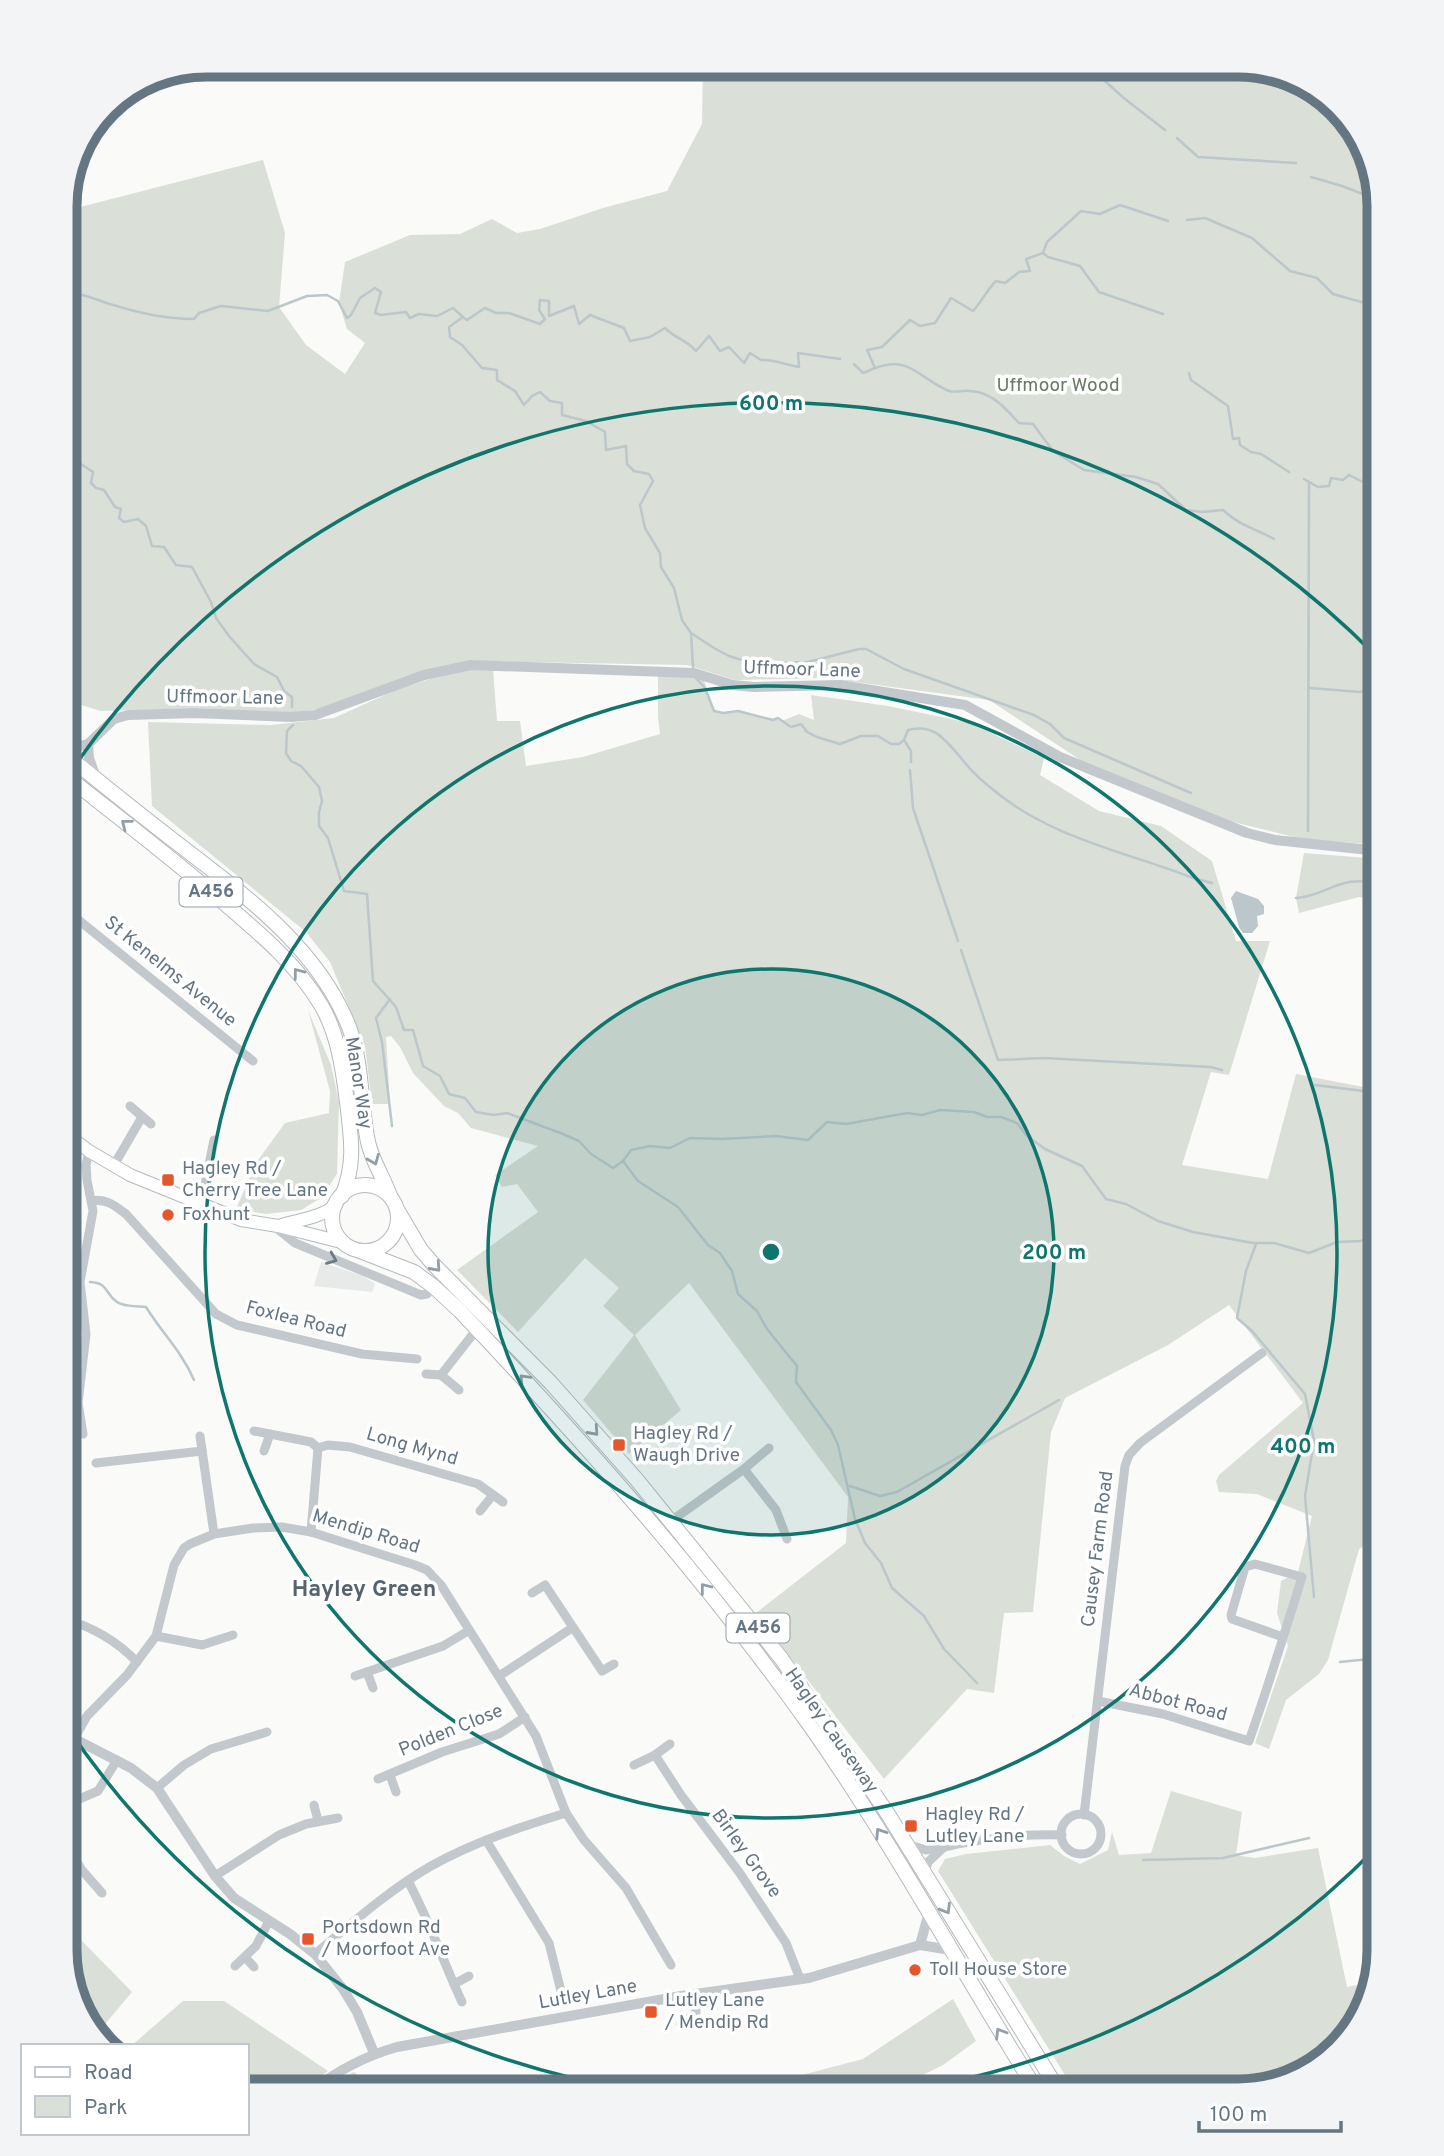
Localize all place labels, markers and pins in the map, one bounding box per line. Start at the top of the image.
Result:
place label: Hagley Rd / Cherry Tree Lane [182,1157,328,1203]
marker: Hagley Rd / Cherry Tree Lane [160,1172,176,1188]
place label: Foxhunt [182,1203,250,1227]
marker: Foxhunt [160,1207,176,1223]
centre of rings [759,1240,783,1264]
place label: Hagley Rd / Waugh Drive [633,1422,740,1468]
marker: Hagley Rd / Waugh Drive [611,1437,627,1453]
place label: Hagley Rd / Lutley Lane [925,1803,1025,1849]
marker: Hagley Rd / Lutley Lane [903,1818,919,1834]
place label: Portsdown Rd / Moorfoot Ave [321,1916,450,1962]
marker: Portsdown Rd / Moorfoot Ave [300,1931,316,1947]
place label: Toll House Store [929,1958,1067,1982]
marker: Toll House Store [907,1962,923,1978]
place label: Lutley Lane / Mendip Rd [664,1989,769,2035]
marker: Lutley Lane / Mendip Rd [643,2004,659,2020]

